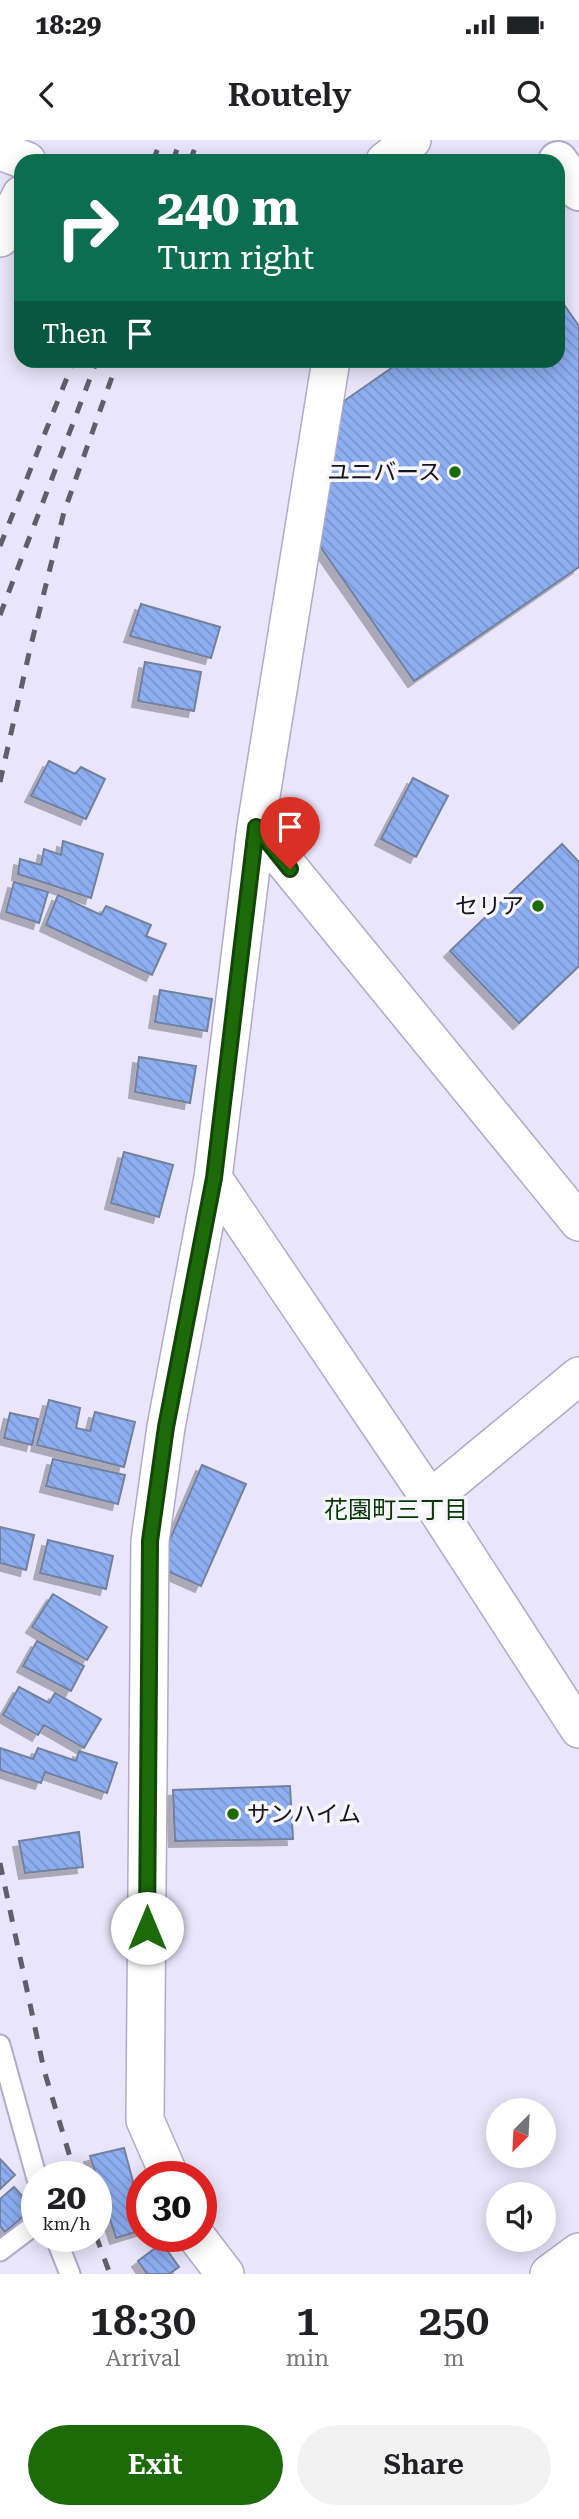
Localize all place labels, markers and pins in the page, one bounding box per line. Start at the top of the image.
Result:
place label: ユニバース [327,459,441,486]
marker: ユニバース [447,464,463,480]
pin [260,797,320,869]
place label: セリア [455,893,524,920]
marker: セリア [530,898,546,914]
place label: サンハイム [247,1801,361,1828]
marker: サンハイム [225,1806,241,1822]

